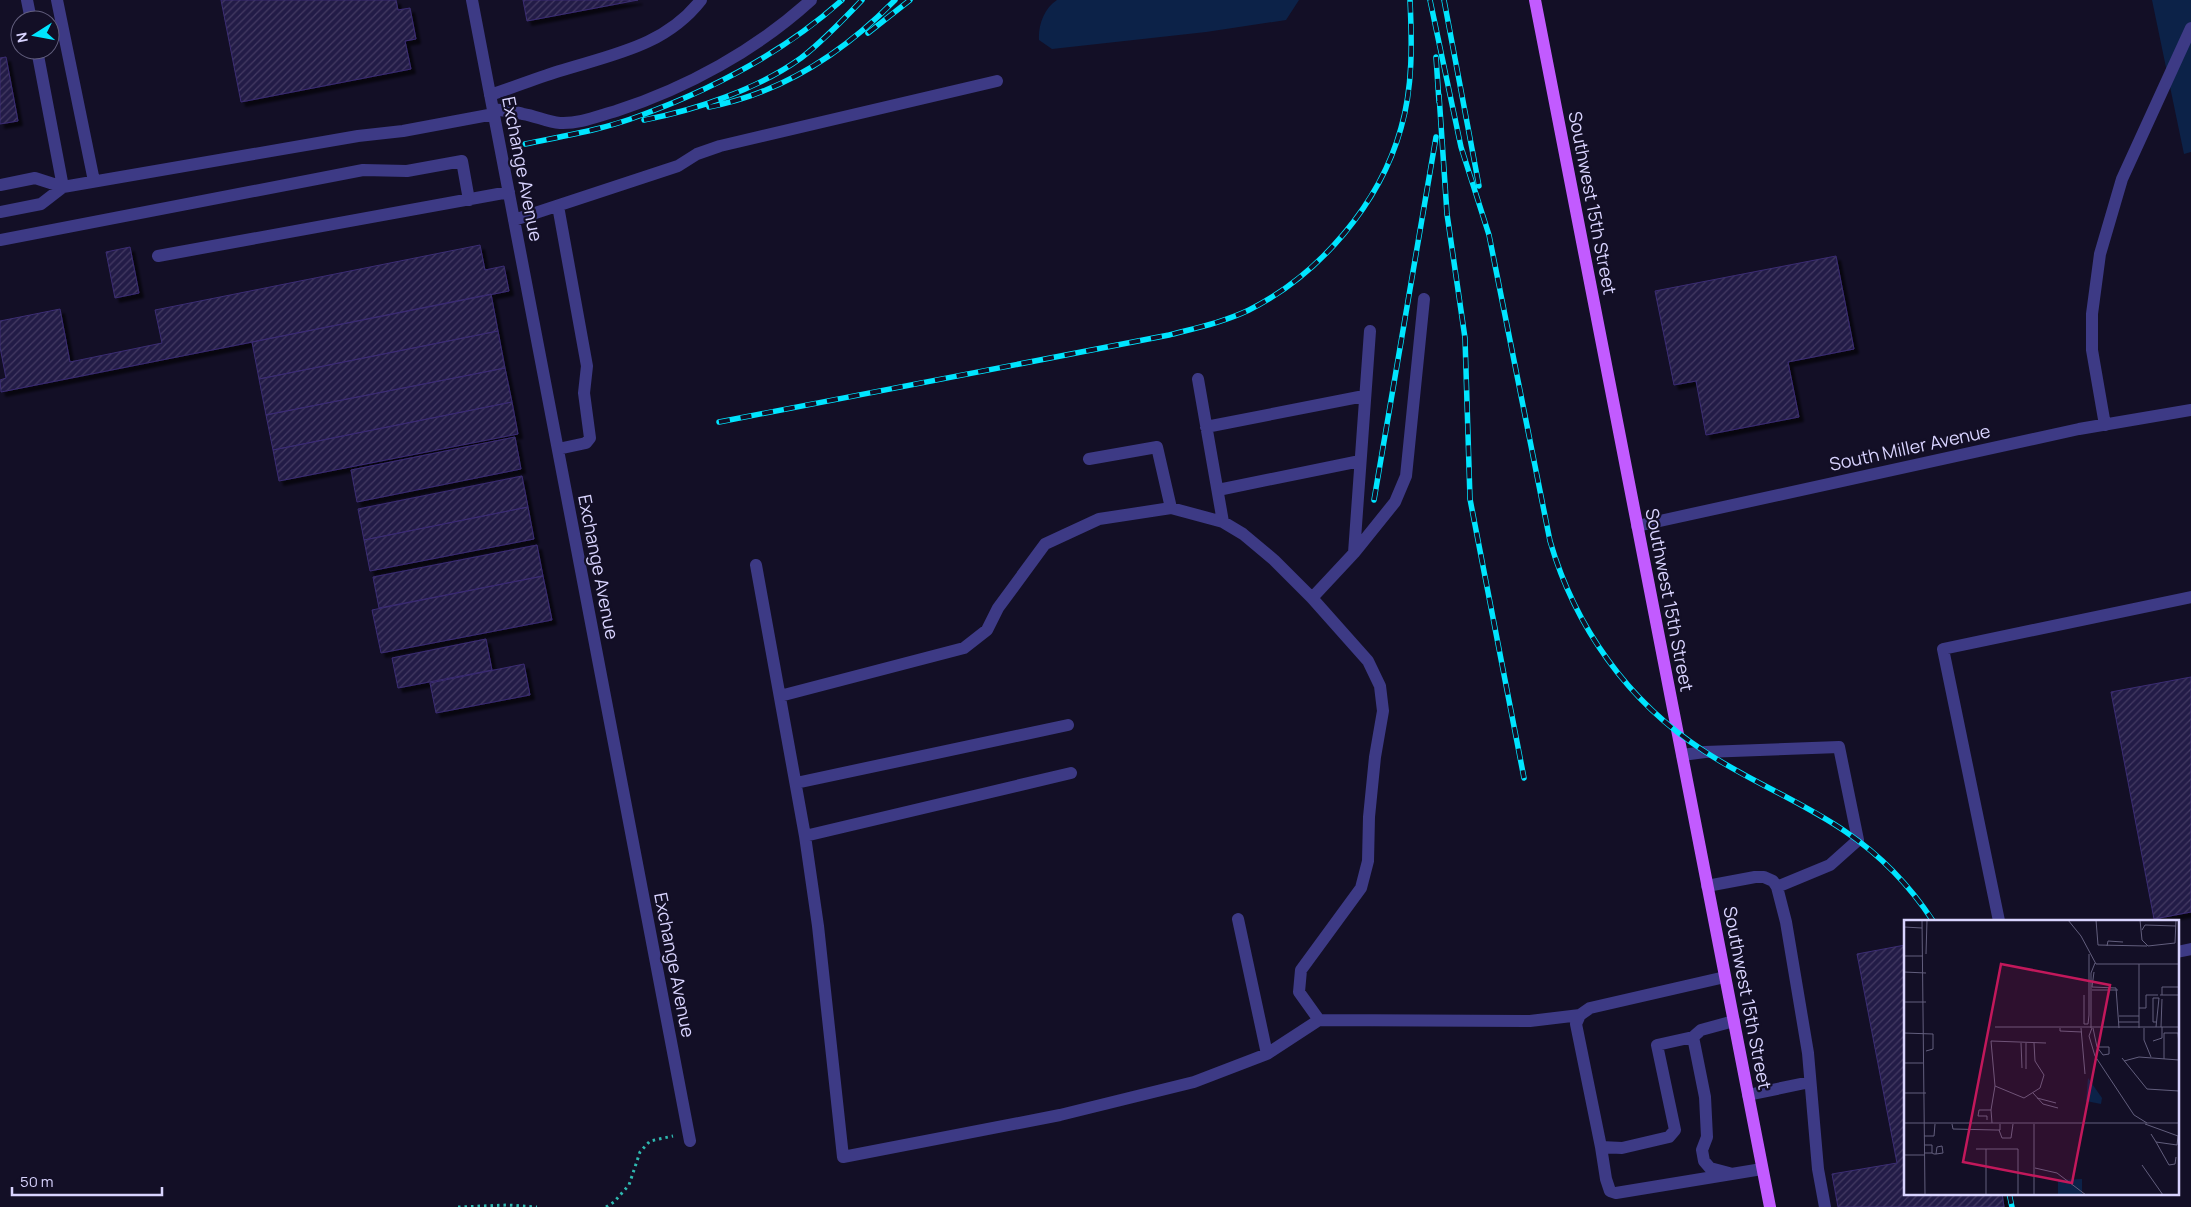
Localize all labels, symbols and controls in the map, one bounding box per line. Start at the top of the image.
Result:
north arrow [10,10,60,60]
text: N [11,31,32,44]
street label: Exchange Avenue [497,94,549,243]
street label: Southwest 15th Street [1563,109,1623,297]
street label: South Miller Avenue [1827,418,1992,476]
street label: Exchange Avenue [573,492,625,641]
street label: Southwest 15th Street [1640,506,1700,694]
street label: Exchange Avenue [649,890,701,1039]
street label: Southwest 15th Street [1718,904,1778,1092]
inset map [1904,920,2178,1194]
scale bar [12,1164,162,1196]
text: 50 m [20,1171,54,1192]

